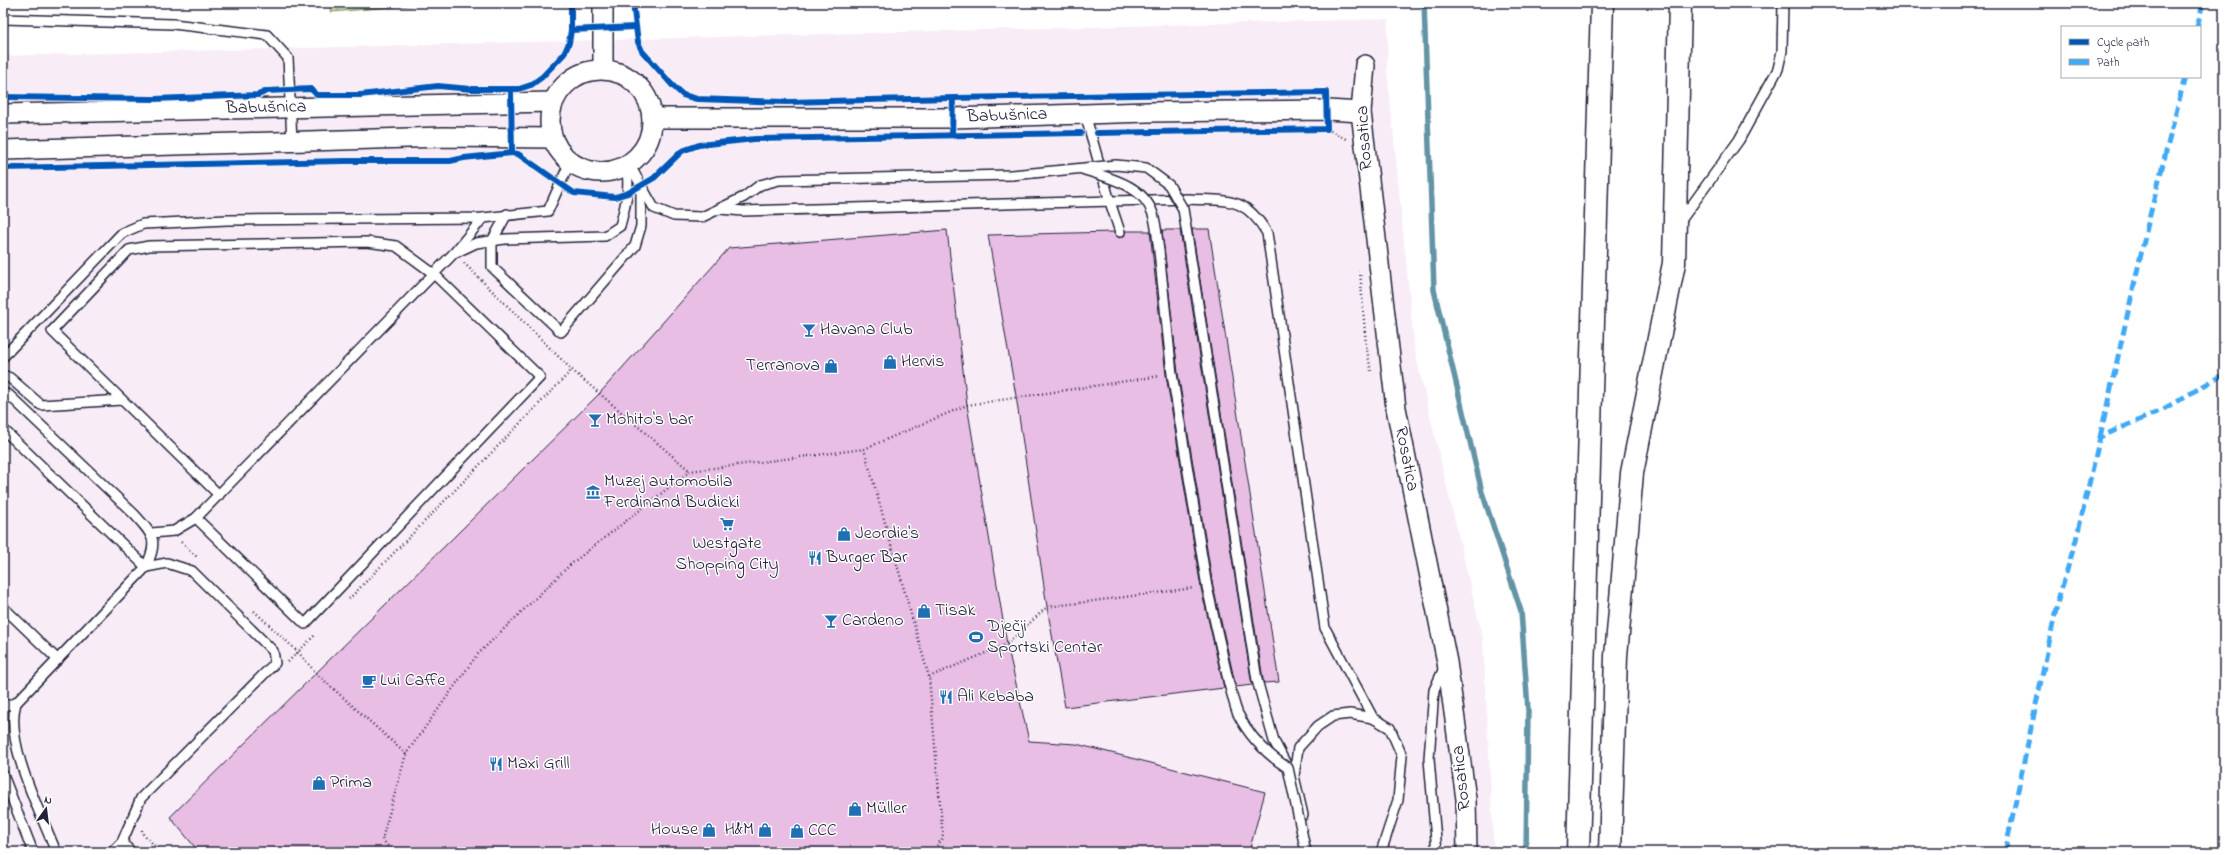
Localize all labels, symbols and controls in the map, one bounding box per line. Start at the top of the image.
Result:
legend [2061,26,2201,78]
text: Cycle path [2097,34,2149,53]
text: Path [2097,54,2120,72]
street label: Babušnica [224,94,307,122]
street label: Babušnica [965,102,1048,130]
street label: Rosatica [1350,105,1380,171]
place label: Havana Club [820,317,913,343]
bar icon: Havana Club [801,322,817,338]
place label: Hervis [901,349,944,375]
place label: Terranova [746,353,820,379]
shop icon: Hervis [882,354,898,370]
shop icon: Terranova [823,358,839,374]
place label: Mohito's bar [606,407,694,433]
bar icon: Mohito's bar [587,412,603,428]
street label: Rosatica [1387,425,1425,493]
place label: Muzej automobila Ferdinand Budicki [603,469,740,516]
museum icon: Muzej automobila Ferdinand Budicki [585,484,601,500]
supermarket icon: Westgate Shopping City [719,516,735,532]
place label: Jeordie's [855,521,919,547]
shop icon: Jeordie's [836,526,852,542]
place label: Westgate Shopping City [676,531,778,579]
place label: Burger Bar [825,545,908,572]
restaurant icon: Burger Bar [807,550,823,566]
place label: Tisak [935,598,975,624]
shop icon: Tisak [916,603,932,619]
place label: Cardeno [842,608,904,634]
bar icon: Cardeno [823,613,839,629]
place label: Dječji Sportski Centar [986,614,1103,661]
sports icon: Dječji Sportski Centar [968,629,984,645]
place label: Lui Caffe [380,668,446,694]
cafe icon: Lui Caffe [361,673,377,689]
place label: Ali Kebaba [957,684,1034,710]
restaurant icon: Ali Kebaba [938,689,954,705]
street label: Rosatica [1446,744,1478,812]
place label: Maxi Grill [507,751,570,777]
restaurant icon: Maxi Grill [488,756,504,772]
place label: Prima [330,770,372,796]
shop icon: Prima [311,775,327,791]
north arrow [26,789,66,829]
text: N [43,792,54,809]
place label: Müller [866,796,907,822]
shop icon: Müller [847,801,863,817]
place label: House [651,817,699,843]
place label: H&M [724,817,754,843]
place label: CCC [808,818,837,844]
shop icon: House [701,822,717,838]
shop icon: H&M [757,822,773,838]
shop icon: CCC [789,823,805,839]

